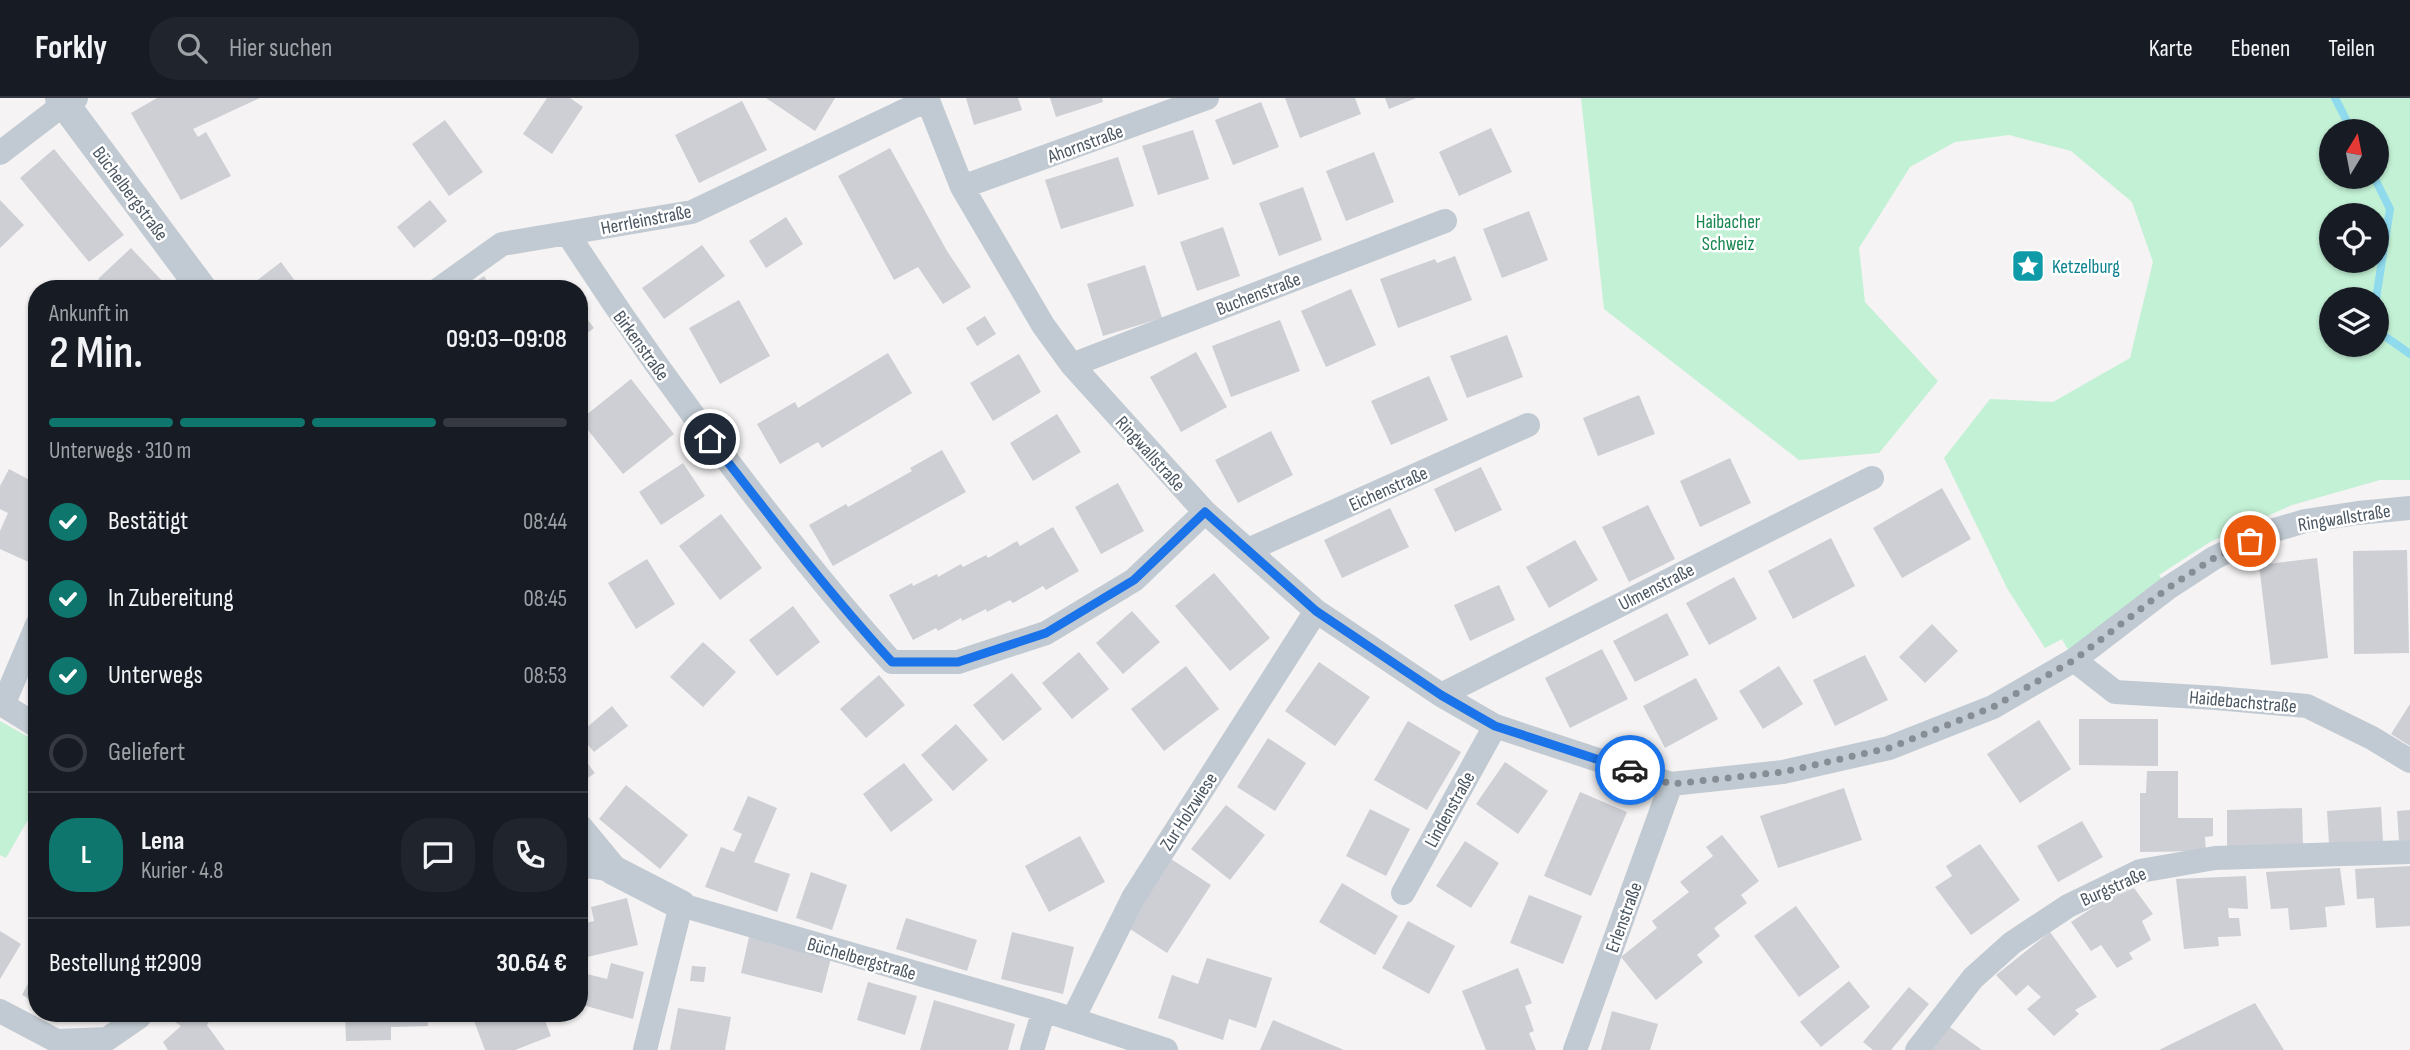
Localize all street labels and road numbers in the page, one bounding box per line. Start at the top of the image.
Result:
street label: Ahornstraße [1044,120,1126,169]
street label: Büchelbergstraße [87,142,173,246]
street label: Herrleinstraße [599,200,694,241]
street label: Buchenstraße [1213,268,1304,321]
street label: Birkenstraße [608,306,674,385]
street label: Ringwallstraße [1110,412,1190,496]
street label: Eichenstraße [1346,462,1431,517]
street label: Ringwallstraße [2296,500,2392,537]
street label: Ulmenstraße [1615,559,1698,616]
street label: Haidebachstraße [2188,686,2298,719]
street label: Lindenstraße [1420,768,1481,852]
street label: Zur Holzwiese [1156,769,1223,855]
street label: Burgstraße [2077,863,2150,912]
street label: Erlenstraße [1601,879,1648,956]
street label: Büchelbergstraße [805,933,919,986]

